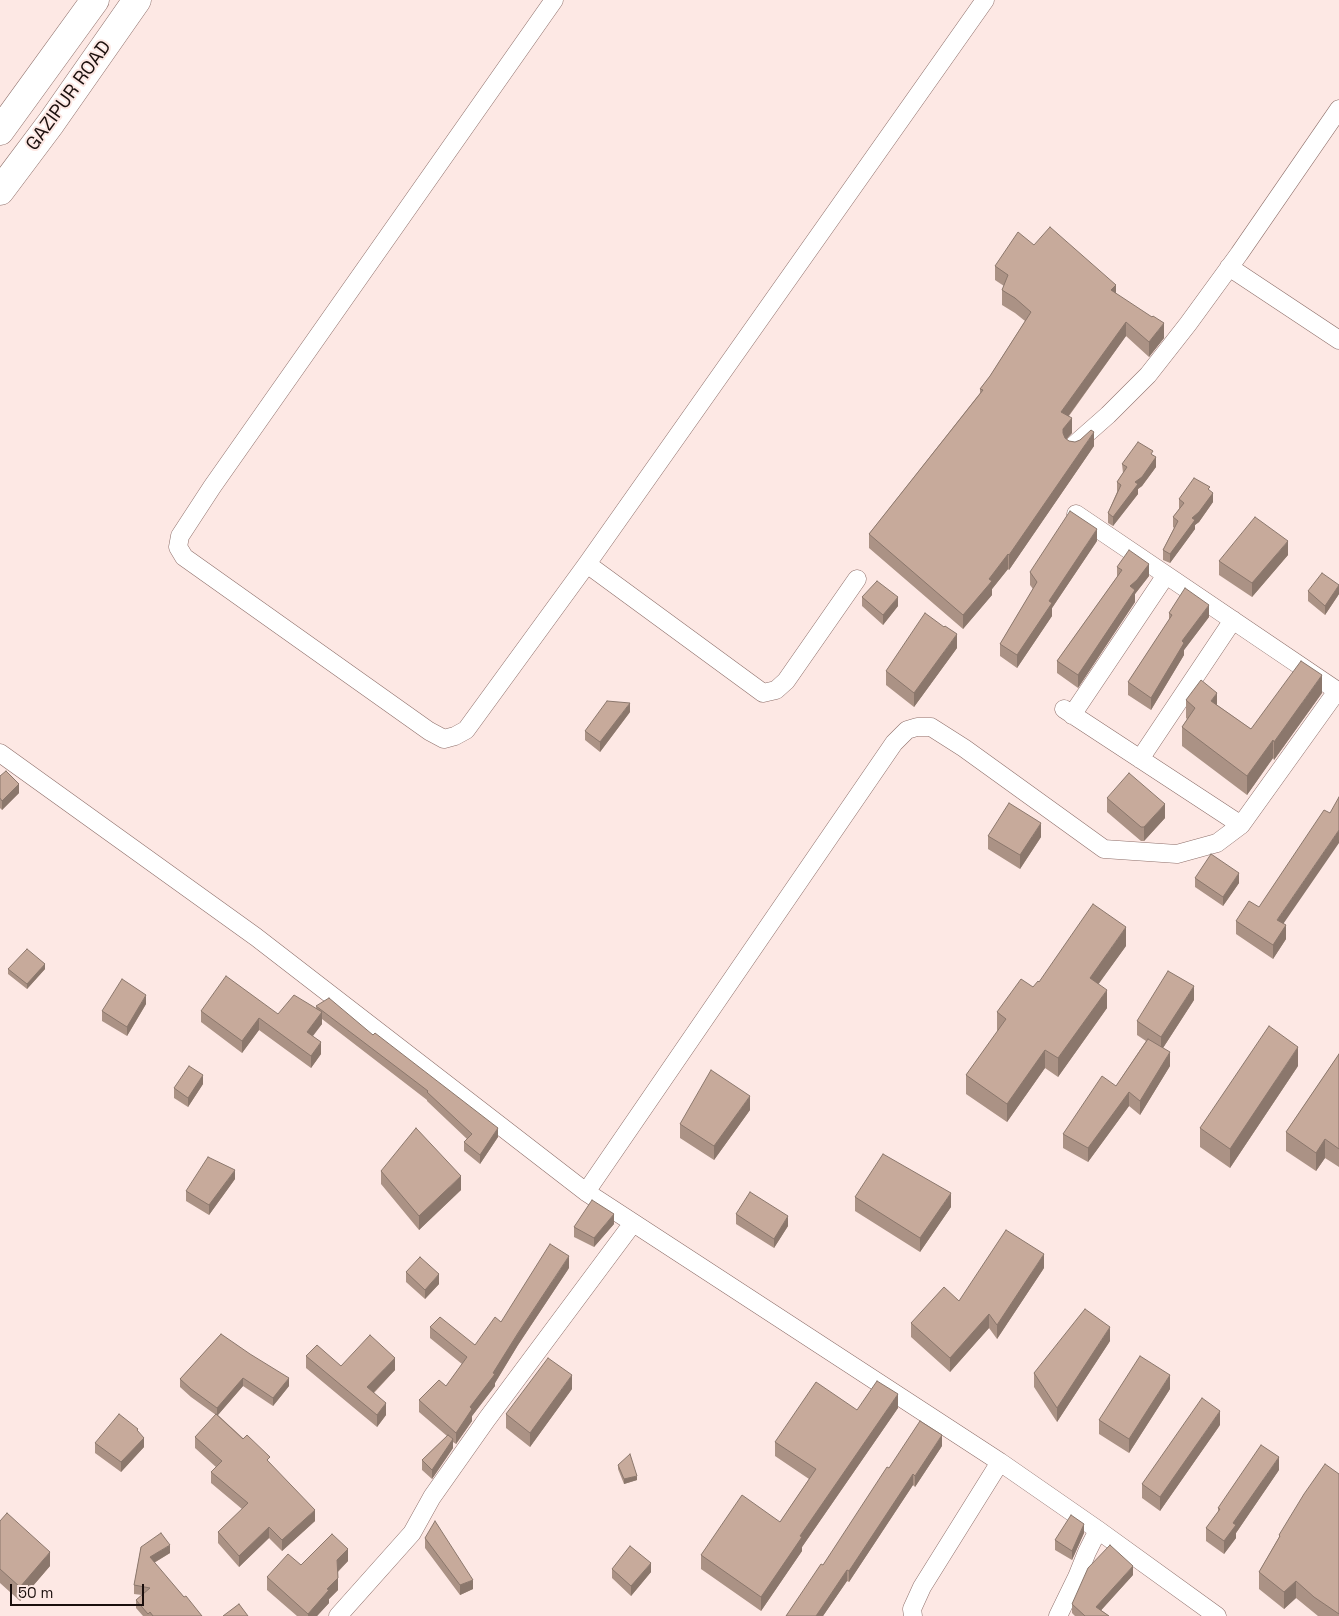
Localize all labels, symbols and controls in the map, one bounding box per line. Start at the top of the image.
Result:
street label: GAZIPUR ROAD [22,37,116,155]
scale bar [12,1574,146,1606]
text: 50 m [18,1583,53,1602]

